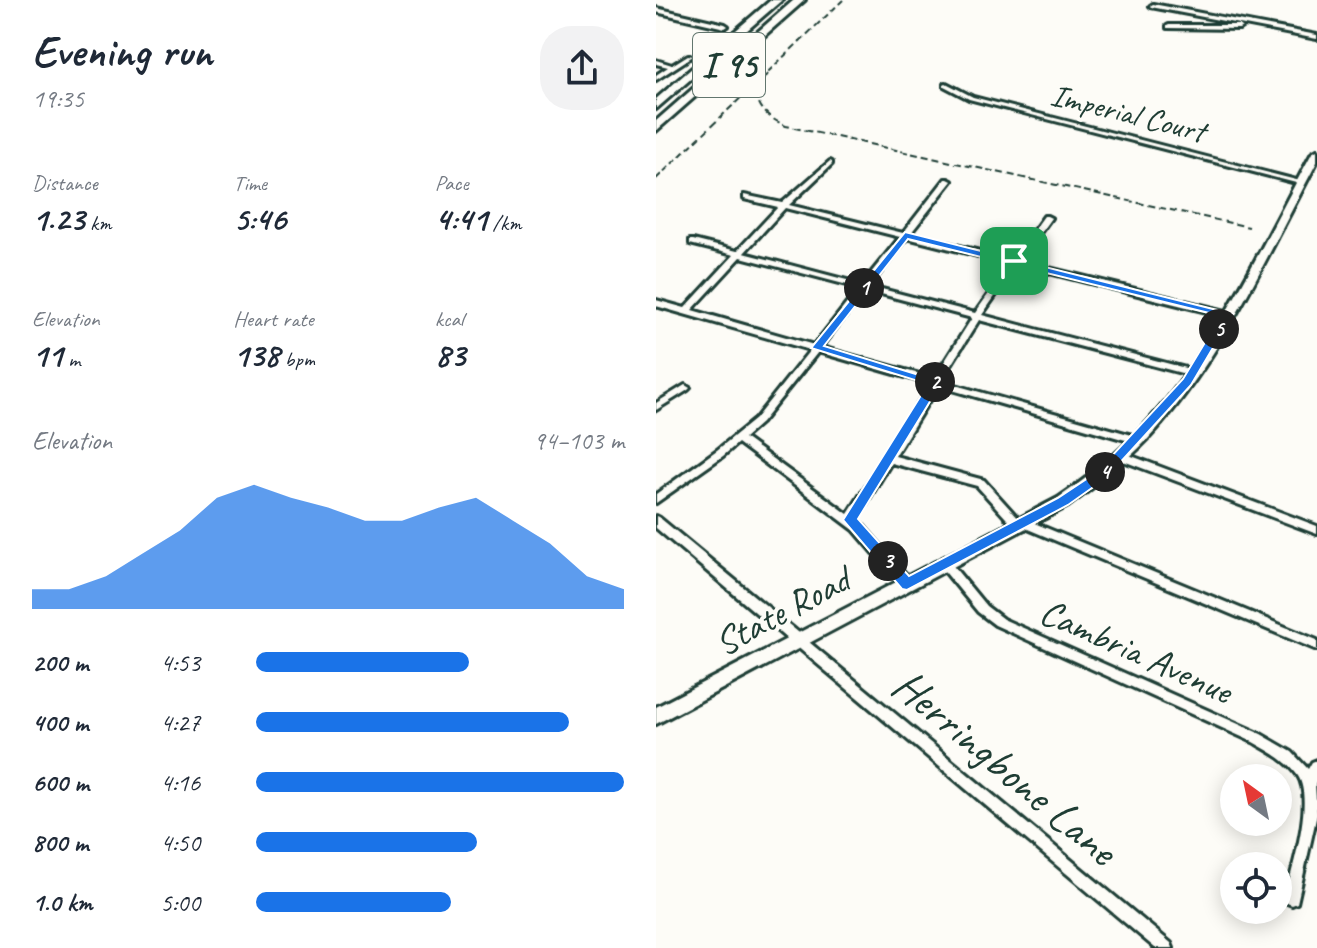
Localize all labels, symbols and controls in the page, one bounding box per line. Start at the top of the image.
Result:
text: Evening run [32,24,212,79]
button: share [540,26,624,110]
road number: I 95 [693,33,765,97]
street label: Imperial Court [1047,74,1214,153]
text: 19:35 [32,82,84,115]
text: Distance [32,169,98,197]
text: Time [233,169,267,197]
text: Pace [435,169,469,197]
text: 1.23 [32,197,85,240]
text: 5:46 [233,197,286,240]
text: 4:41 [435,197,487,240]
text: km [85,209,111,237]
text: /km [487,209,521,237]
pin [980,227,1048,295]
icon: arrive [992,239,1036,283]
pin: 1 [844,268,884,308]
text: 1 [859,274,869,302]
text: Elevation [32,305,100,333]
text: Heart rate [233,305,314,333]
text: kcal [435,305,464,333]
pin: 5 [1199,309,1239,349]
text: 5 [1214,315,1224,343]
text: 11 [32,333,63,376]
text: 138 [233,333,279,376]
text: 83 [435,333,465,376]
text: m [63,345,80,373]
text: bpm [279,345,315,373]
pin: 2 [915,362,955,402]
text: 2 [930,368,940,396]
text: Elevation [32,424,112,457]
text: 94–103 m [533,424,624,457]
pin: 4 [1085,452,1125,492]
text: 4 [1100,458,1110,486]
pin: 3 [868,541,908,581]
text: 3 [883,547,893,575]
street label: State Road [706,554,862,666]
street label: Cambria Avenue [1033,588,1242,715]
text: 200 m [32,646,88,679]
text: 4:53 [160,646,200,679]
street label: Herringbone Lane [881,656,1132,880]
text: 400 m [32,706,88,739]
text: 4:27 [160,706,200,739]
north arrow [1220,764,1292,836]
map controls [1220,764,1292,924]
text: 600 m [32,766,89,799]
text: 4:16 [160,766,200,799]
text: 800 m [32,826,88,859]
text: 4:50 [160,826,200,859]
button: locate [1220,852,1292,924]
text: 1.0 km [32,886,92,919]
text: 5:00 [160,886,200,919]

